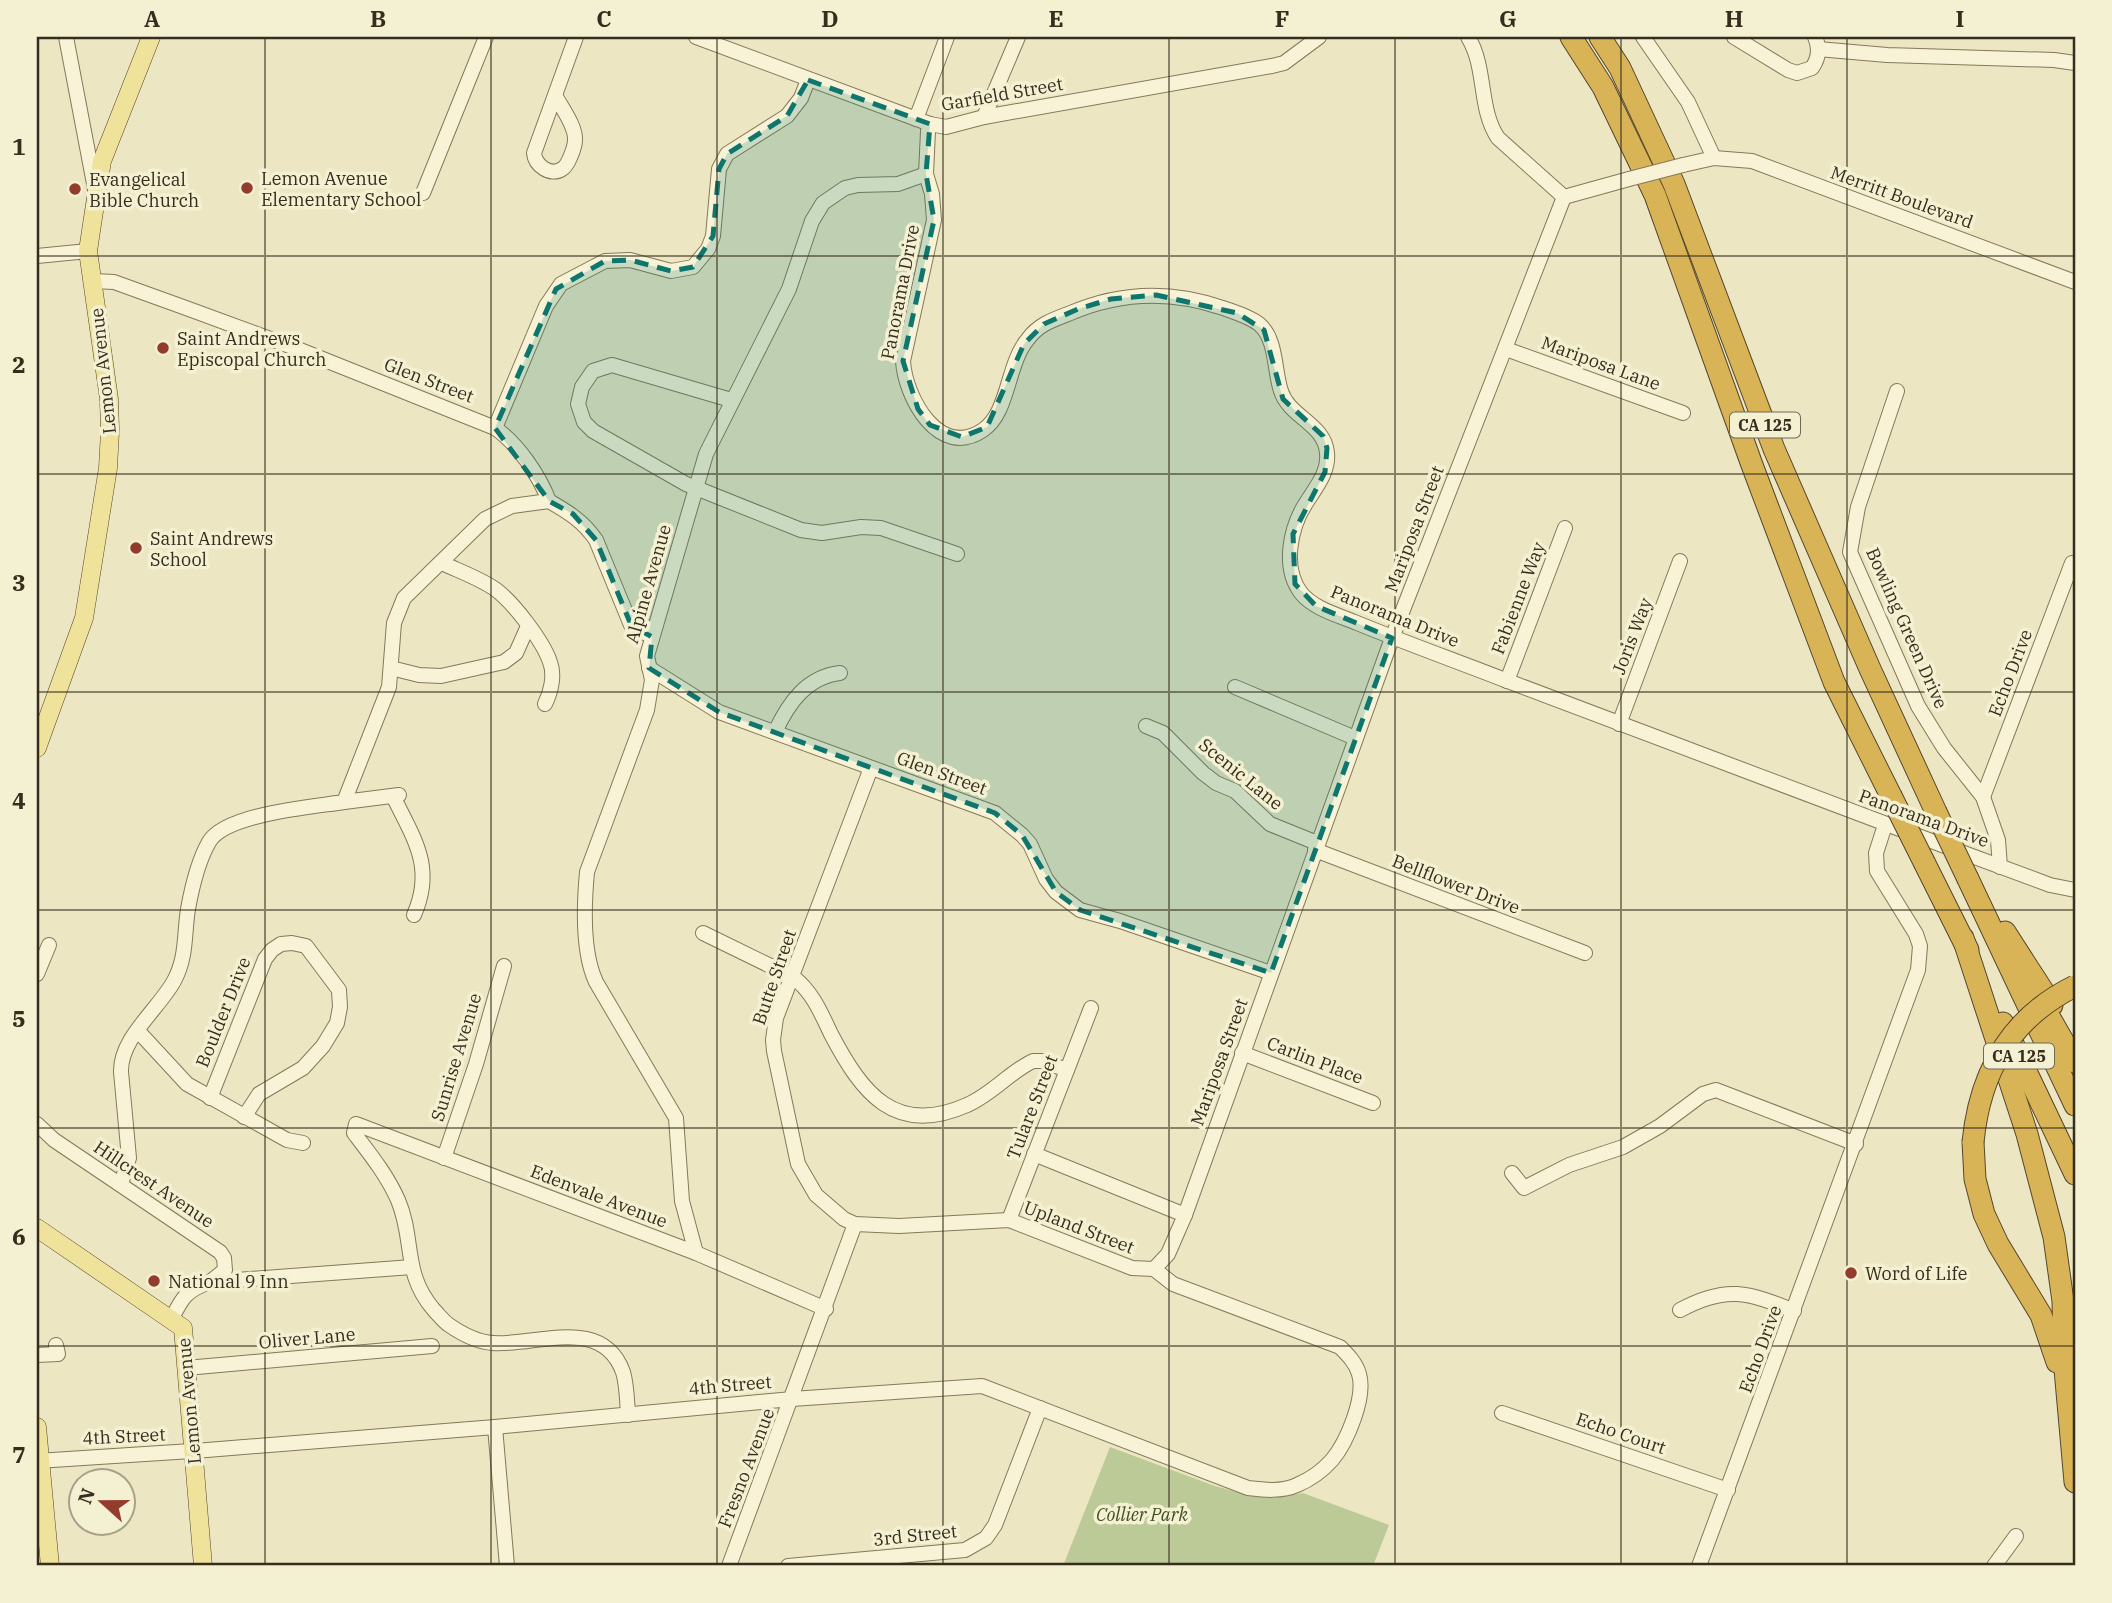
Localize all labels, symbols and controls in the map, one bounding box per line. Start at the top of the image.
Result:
text: A [144,3,160,33]
text: B [370,3,386,33]
text: C [596,3,612,33]
text: D [821,3,839,33]
text: E [1048,3,1064,33]
text: F [1275,3,1289,33]
text: G [1499,3,1517,33]
text: H [1725,3,1743,33]
text: I [1956,3,1964,33]
street label: Garfield Street [939,72,1065,116]
text: 1 [12,131,26,161]
street label: Merritt Boulevard [1827,161,1977,234]
place label: Lemon Avenue Elementary School [261,167,421,211]
place label: Evangelical Bible Church [89,168,199,212]
marker: Lemon Avenue Elementary School [239,180,255,196]
marker: Evangelical Bible Church [67,181,83,197]
street label: Panorama Drive [876,223,924,361]
street label: Lemon Avenue [85,307,121,435]
place label: Saint Andrews Episcopal Church [177,327,326,371]
street label: Mariposa Lane [1538,331,1664,395]
marker: Saint Andrews Episcopal Church [155,340,171,356]
text: 2 [12,349,26,379]
street label: Glen Street [381,352,477,408]
road number: CA 125 [1730,412,1800,438]
street label: Mariposa Street [1379,462,1449,596]
street label: Alpine Avenue [620,522,676,646]
place label: Saint Andrews School [150,527,273,571]
street label: Fabienne Way [1486,538,1550,658]
marker: Saint Andrews School [128,540,144,556]
street label: Bowling Green Drive [1861,544,1953,712]
text: 3 [12,567,26,597]
street label: Panorama Drive [1327,580,1463,652]
street label: Joris Way [1607,594,1657,678]
street label: Echo Drive [1983,626,2037,720]
street label: Scenic Lane [1194,733,1288,815]
street label: Glen Street [894,746,990,800]
street label: Panorama Drive [1856,784,1992,852]
text: 4 [12,785,26,815]
street label: Bellflower Drive [1389,849,1523,919]
street label: Butte Street [747,926,801,1028]
street label: Boulder Drive [190,953,256,1071]
street label: Sunrise Avenue [426,990,486,1124]
street label: Mariposa Street [1185,995,1253,1129]
text: 5 [12,1003,26,1033]
street label: Carlin Place [1264,1031,1366,1089]
road number: CA 125 [1984,1044,2054,1068]
street label: Tulare Street [1002,1051,1062,1163]
street label: Hillcrest Avenue [90,1135,218,1233]
street label: Edenvale Avenue [527,1159,671,1233]
street label: Upland Street [1020,1195,1138,1259]
text: 6 [12,1221,26,1251]
place label: Word of Life [1865,1262,1967,1285]
marker: Word of Life [1843,1265,1859,1281]
place label: National 9 Inn [168,1270,289,1293]
marker: National 9 Inn [146,1273,162,1289]
street label: Echo Drive [1734,1302,1786,1396]
street label: Oliver Lane [258,1322,356,1354]
street label: Lemon Avenue [172,1337,206,1465]
street label: 4th Street [688,1370,772,1400]
street label: Fresno Avenue [713,1405,779,1531]
street label: Echo Court [1573,1407,1669,1459]
street label: 4th Street [82,1422,166,1450]
text: 7 [12,1439,26,1469]
north arrow [66,1466,136,1536]
text: N [72,1485,100,1507]
park label: Collier Park [1096,1503,1189,1526]
street label: 3rd Street [872,1519,958,1551]

